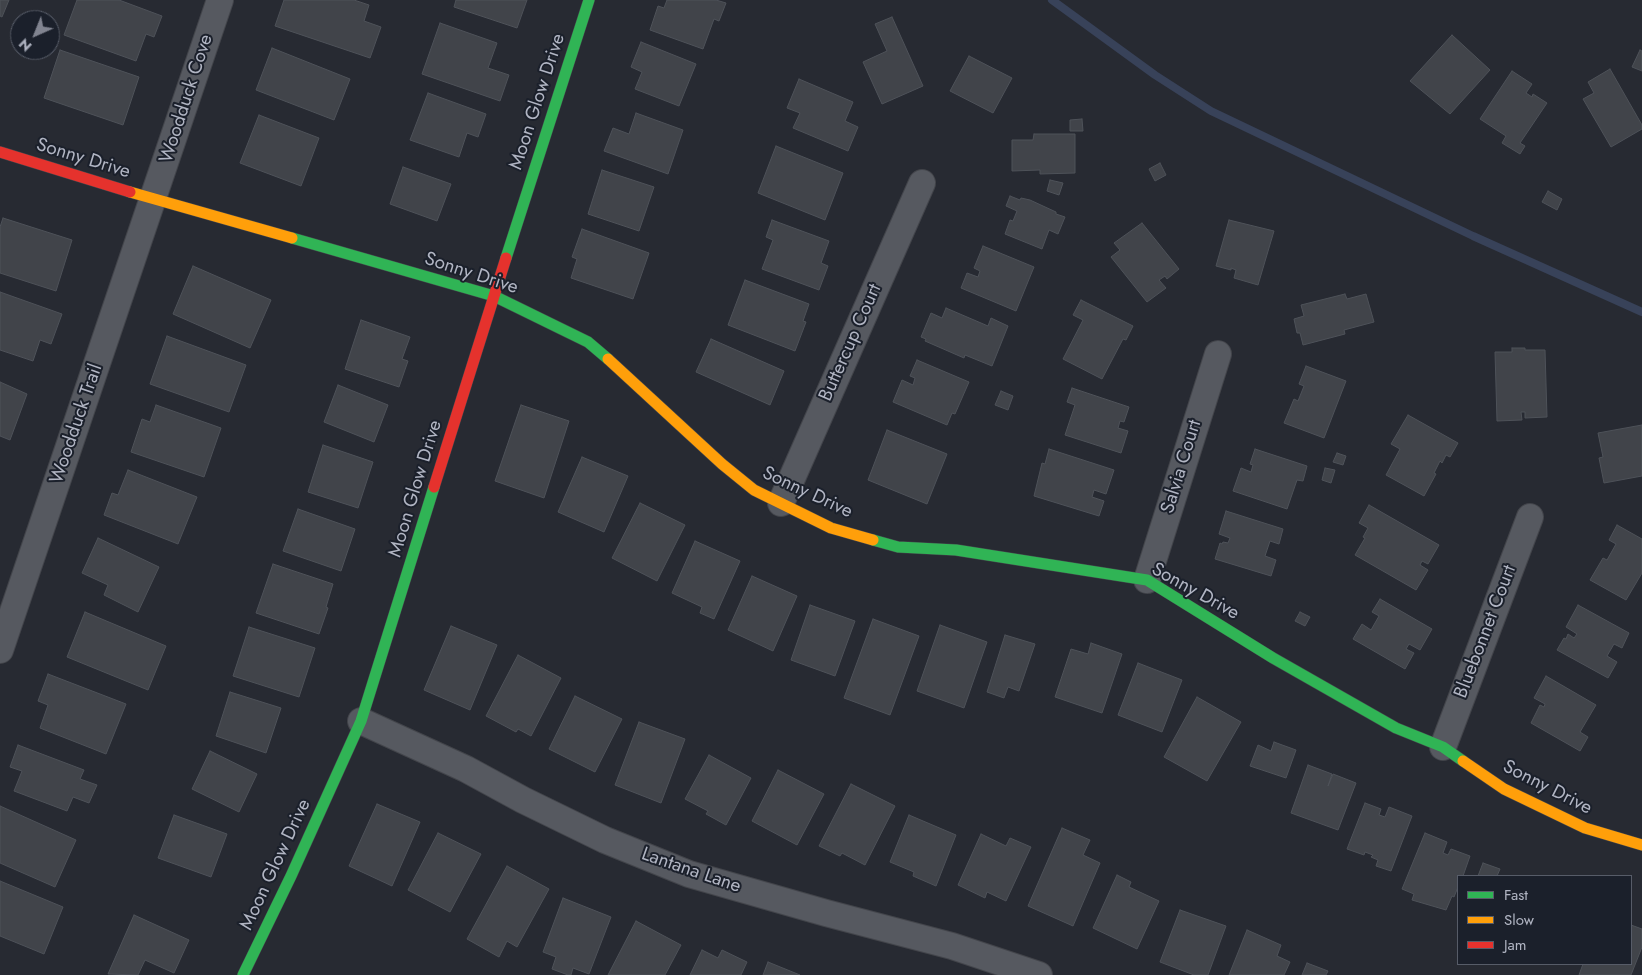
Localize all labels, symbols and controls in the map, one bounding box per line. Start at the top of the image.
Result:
north arrow [10,10,60,60]
street label: Moon Glow Drive [505,31,571,173]
street label: Woodduck Cove [155,32,219,166]
text: N [14,34,36,56]
street label: Sonny Drive [33,134,133,184]
street label: Sonny Drive [421,248,521,300]
street label: Buttercup Court [815,281,887,405]
street label: Woodduck Trail [46,361,108,487]
street label: Moon Glow Drive [384,418,448,560]
street label: Salvia Court [1157,418,1207,516]
street label: Sonny Drive [758,462,856,524]
street label: Sonny Drive [1147,559,1243,625]
street label: Bluebonnet Court [1450,562,1522,702]
street label: Sonny Drive [1499,756,1595,820]
street label: Moon Glow Drive [236,796,316,934]
street label: Lantana Lane [638,843,744,899]
legend [1457,875,1632,965]
text: Fast [1504,884,1528,906]
text: Slow [1504,909,1534,931]
text: Jam [1504,934,1527,956]

